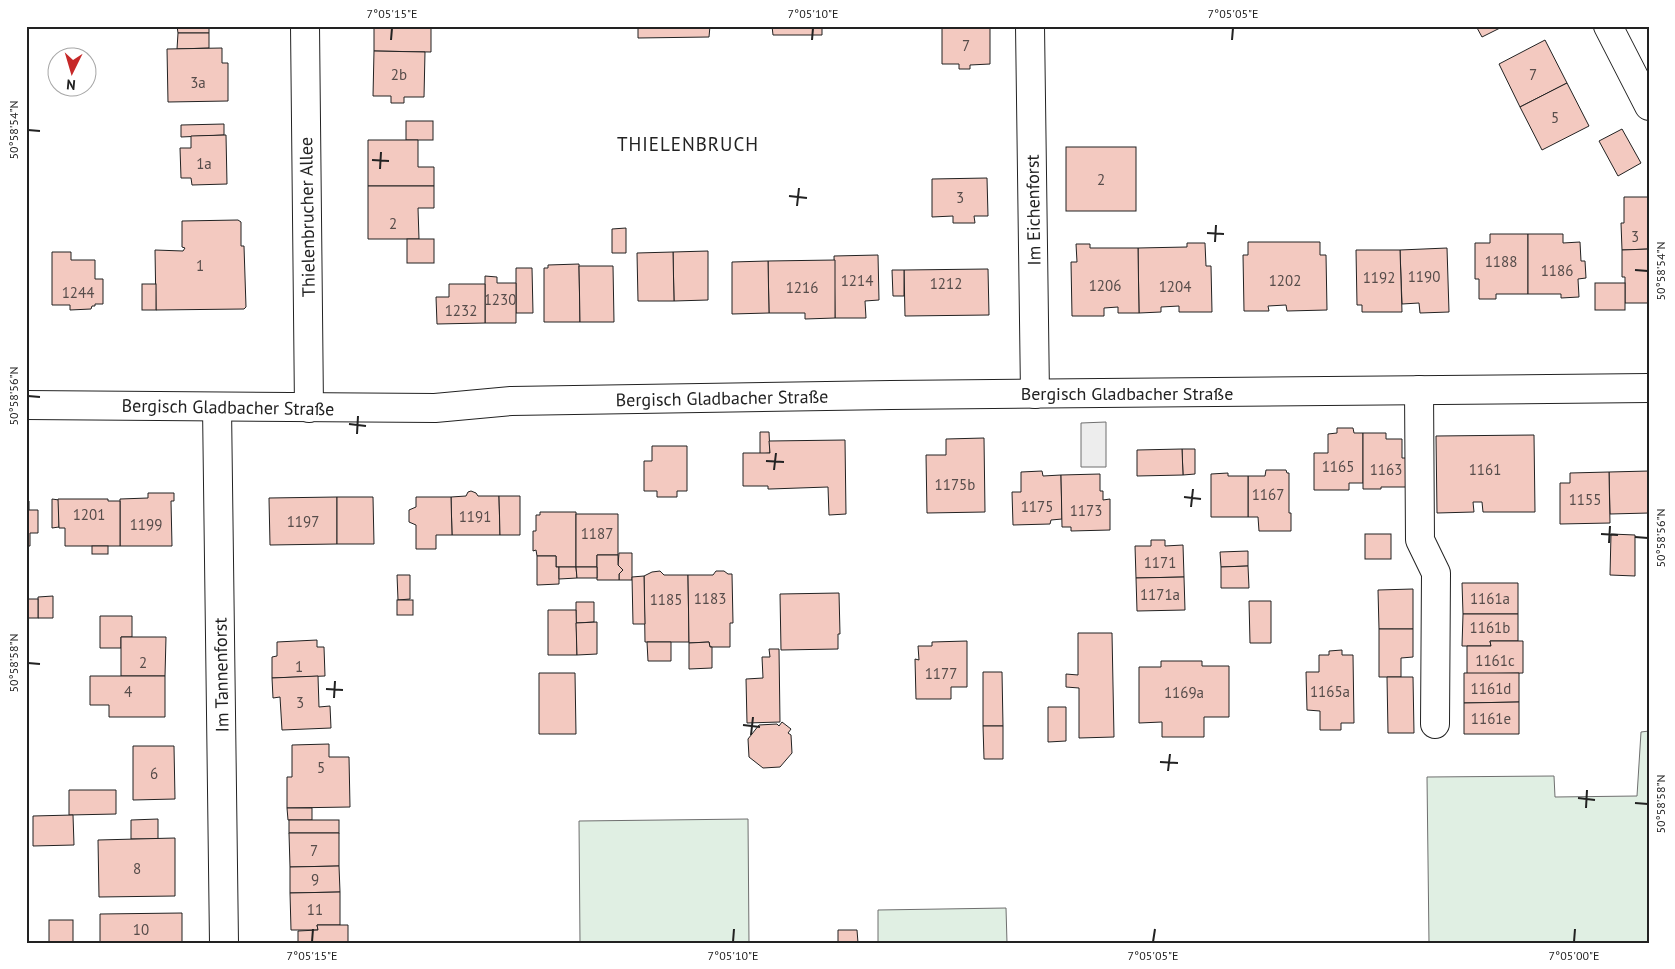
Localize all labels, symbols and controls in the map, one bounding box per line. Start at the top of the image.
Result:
text: 7°05'15"E [367,6,417,21]
text: 7°05'10"E [788,6,838,21]
text: 7°05'05"E [1208,6,1258,21]
house number: 7 [962,36,970,55]
north arrow [48,48,98,98]
house number: 2b [391,65,407,84]
house number: 7 [1529,65,1537,84]
house number: 3a [190,73,206,92]
text: N [65,76,76,94]
text: 50°58'54"N [6,100,21,160]
house number: 5 [1551,108,1559,127]
district label: THIELENBRUCH [617,132,759,156]
street label: Thielenbrucher Allee [294,137,320,297]
house number: 1a [196,154,212,173]
street label: Im Eichenforst [1021,154,1045,266]
house number: 2 [1097,170,1105,189]
house number: 3 [956,188,964,207]
house number: 2 [389,214,397,233]
house number: 3 [1631,227,1639,246]
text: 50°58'54"N [1653,241,1668,301]
house number: 1188 [1485,252,1517,271]
house number: 1 [196,256,204,275]
house number: 1186 [1541,261,1573,280]
house number: 1190 [1408,267,1440,286]
house number: 1192 [1363,268,1395,287]
house number: 1214 [841,271,873,290]
house number: 1202 [1269,271,1301,290]
house number: 1212 [930,274,962,293]
house number: 1206 [1089,276,1121,295]
house number: 1204 [1159,277,1191,296]
house number: 1216 [786,278,818,297]
house number: 1244 [62,283,94,302]
house number: 1230 [484,290,516,309]
house number: 1232 [445,301,477,320]
text: 50°58'56"N [6,366,21,426]
street label: Bergisch Gladbacher Straße [1021,382,1233,405]
street label: Bergisch Gladbacher Straße [615,385,829,411]
street label: Bergisch Gladbacher Straße [121,394,335,420]
house number: 1165 [1322,457,1354,476]
house number: 1163 [1370,460,1402,479]
house number: 1161 [1469,460,1501,479]
house number: 1175b [935,475,975,494]
house number: 1167 [1252,485,1284,504]
house number: 1155 [1569,490,1601,509]
house number: 1175 [1021,497,1053,516]
house number: 1173 [1070,501,1102,520]
house number: 1201 [73,505,105,524]
house number: 1191 [459,507,491,526]
text: 50°58'56"N [1653,508,1668,568]
house number: 1197 [287,512,319,531]
house number: 1199 [130,515,162,534]
house number: 1187 [581,524,613,543]
house number: 1171 [1144,553,1176,572]
house number: 1171a [1140,585,1180,604]
house number: 1183 [694,589,726,608]
house number: 1161a [1470,589,1510,608]
house number: 1185 [650,590,682,609]
street label: Im Tannenforst [208,617,234,733]
house number: 1161b [1470,618,1510,637]
text: 50°58'58"N [6,633,21,693]
house number: 1161c [1475,651,1515,670]
house number: 2 [139,653,147,672]
house number: 1 [295,657,303,676]
house number: 1177 [925,664,957,683]
house number: 1161d [1471,679,1511,698]
house number: 4 [124,682,132,701]
house number: 1165a [1310,682,1350,701]
house number: 1169a [1164,683,1204,702]
house number: 3 [296,693,304,712]
house number: 1161e [1471,709,1511,728]
house number: 5 [317,758,325,777]
house number: 6 [150,764,158,783]
text: 50°58'58"N [1653,774,1668,834]
house number: 7 [310,841,318,860]
house number: 8 [133,859,141,878]
house number: 9 [311,870,319,889]
house number: 11 [307,900,323,919]
house number: 10 [133,920,149,939]
text: 7°05'15"E [287,948,337,963]
text: 7°05'10"E [708,948,758,963]
text: 7°05'05"E [1128,948,1178,963]
text: 7°05'00"E [1549,948,1599,963]

